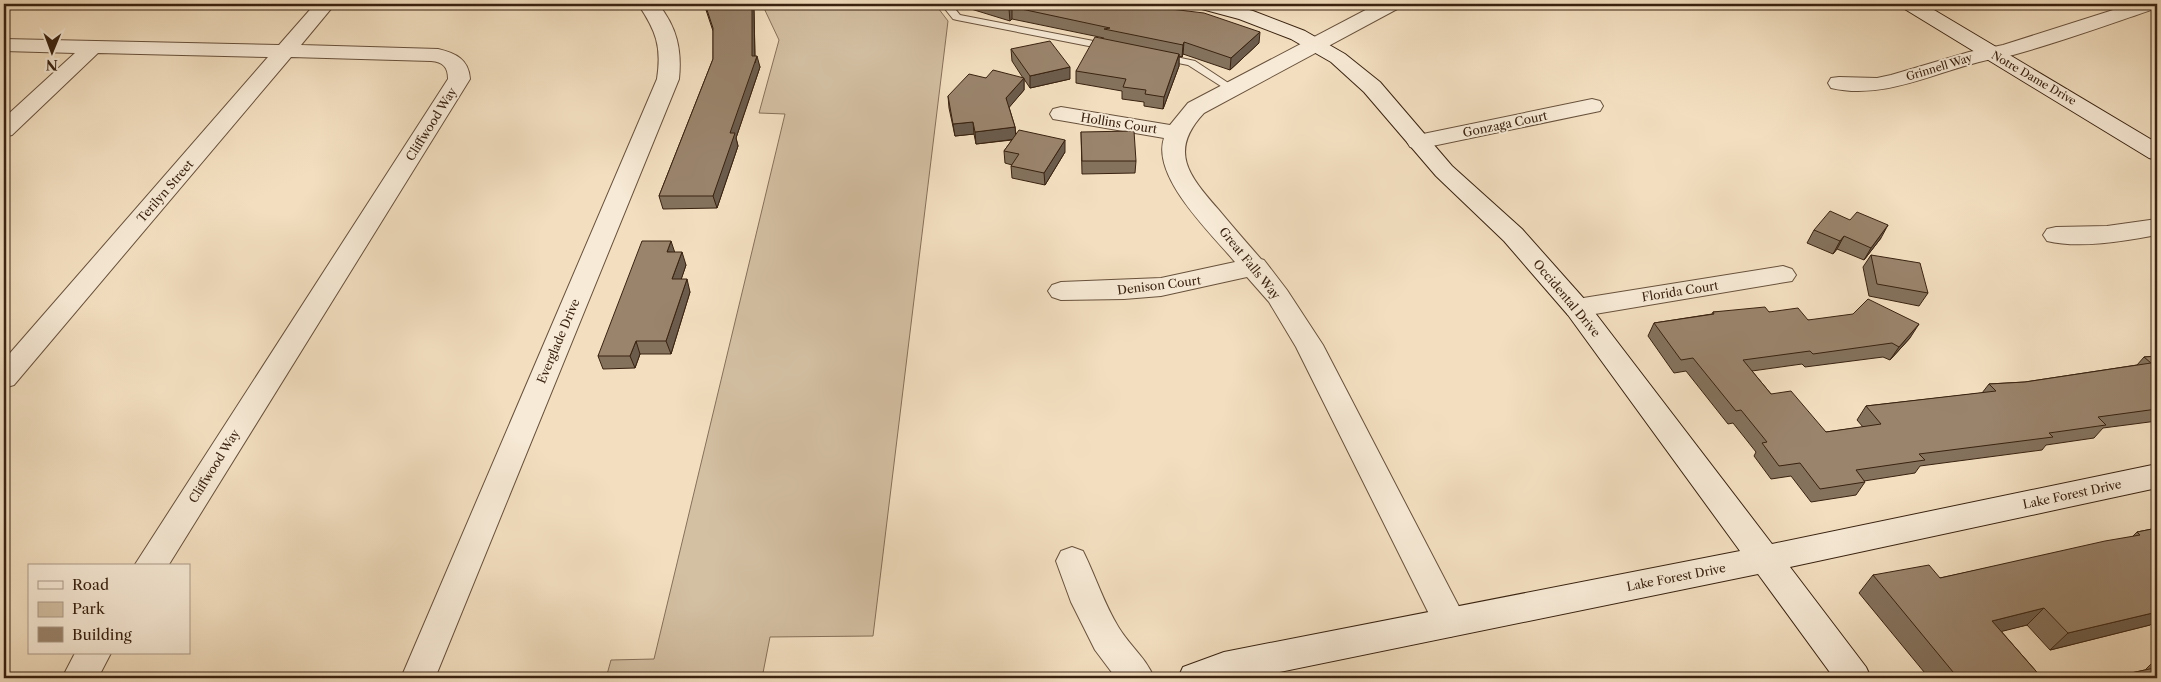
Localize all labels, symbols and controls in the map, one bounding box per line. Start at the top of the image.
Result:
north arrow [28,28,78,78]
street label: Notre Dame Drive [1989,48,2079,108]
street label: Grinnell Way [1904,50,1975,84]
text: N [46,56,58,74]
street label: Cliffwood Way [402,84,460,164]
street label: Gonzaga Court [1461,108,1549,140]
street label: Hollins Court [1080,110,1159,137]
street label: Terilyn Street [134,156,197,225]
street label: Great Falls Way [1216,224,1284,302]
street label: Occidental Drive [1530,256,1604,340]
street label: Denison Court [1116,272,1202,298]
street label: Florida Court [1641,277,1720,304]
street label: Everglade Drive [533,296,583,386]
street label: Cliffwood Way [185,426,243,506]
street label: Lake Forest Drive [2021,476,2123,512]
street label: Lake Forest Drive [1625,560,1727,594]
legend [28,564,190,654]
text: Road [72,575,109,594]
text: Park [72,599,106,618]
text: Building [72,625,132,644]

